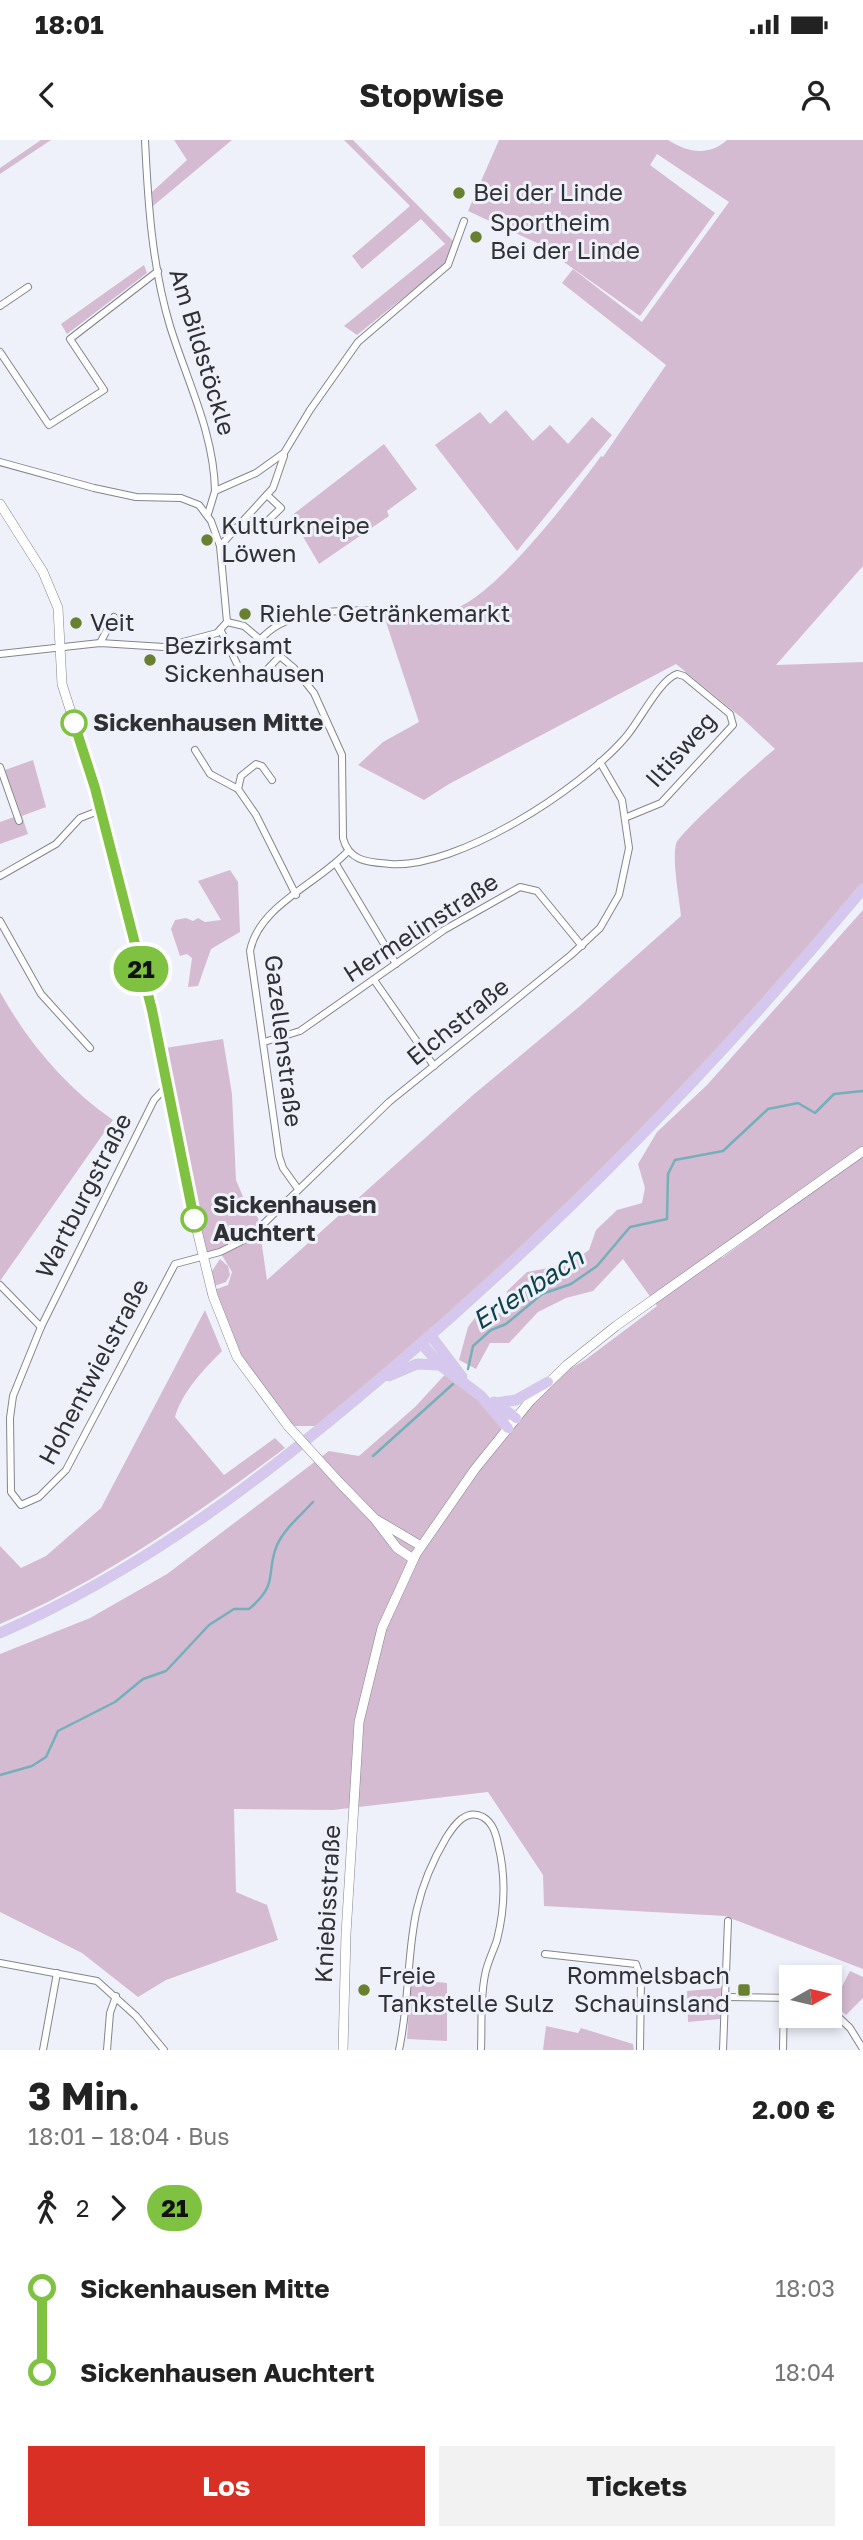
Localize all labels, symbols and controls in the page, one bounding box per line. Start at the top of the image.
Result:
text: 18:01 [35,9,104,40]
icon: back [28,76,66,114]
text: Stopwise [359,76,504,114]
icon: person [797,76,835,114]
place label: Bei der Linde [473,177,623,206]
marker: Bei der Linde [451,185,467,201]
place label: Sportheim Bei der Linde [490,207,640,264]
marker: Sportheim Bei der Linde [468,229,484,245]
street label: Am Bildstöckle [164,265,243,438]
place label: Kulturkneipe Löwen [221,510,370,567]
marker: Kulturkneipe Löwen [199,532,215,548]
place label: Riehle Getränkemarkt [259,598,510,627]
marker: Riehle Getränkemarkt [237,606,253,622]
place label: Veit [90,607,135,636]
marker: Veit [68,615,84,631]
place label: Bezirksamt Sickenhausen [164,630,325,687]
marker: Bezirksamt Sickenhausen [142,652,158,668]
street label: Iltisweg [639,705,721,793]
place label: Sickenhausen Mitte [93,707,324,736]
marker: Sickenhausen Mitte [61,710,87,736]
street label: Hermelinstraße [337,866,503,987]
line badge: 21 [110,946,172,992]
street label: Gazellenstraße [260,953,309,1129]
text: 21 [128,954,155,983]
street label: Elchstraße [400,971,514,1071]
street label: Wartburgstraße [29,1108,137,1283]
place label: Sickenhausen Auchtert [213,1189,376,1246]
marker: Sickenhausen Auchtert [181,1206,207,1232]
water label: Erlenbach [466,1241,590,1336]
street label: Hohentwielstraße [32,1274,154,1469]
street label: Kniebisstraße [308,1824,345,1984]
place label: Freie Tankstelle Sulz [378,1960,554,2017]
place label: Rommelsbach Schauinsland [567,1960,730,2017]
north arrow [779,1965,842,2028]
map controls [779,1965,842,2028]
marker: Freie Tankstelle Sulz [356,1982,372,1998]
marker: Rommelsbach Schauinsland [736,1982,752,1998]
text: 3 Min. [28,2073,140,2118]
text: 2.00 € [752,2094,835,2125]
text: 18:01 – 18:04 · Bus [28,2122,229,2150]
icon: walk [28,2189,66,2227]
icon: forward [99,2189,137,2227]
text: 21 [161,2193,188,2222]
text: 2 [76,2194,89,2222]
text: Sickenhausen Mitte [80,2273,330,2304]
text: 18:03 [775,2274,835,2302]
text: Sickenhausen Auchtert [80,2357,375,2388]
text: 18:04 [775,2358,835,2386]
button: Los [28,2446,425,2526]
button: Tickets [439,2446,835,2526]

